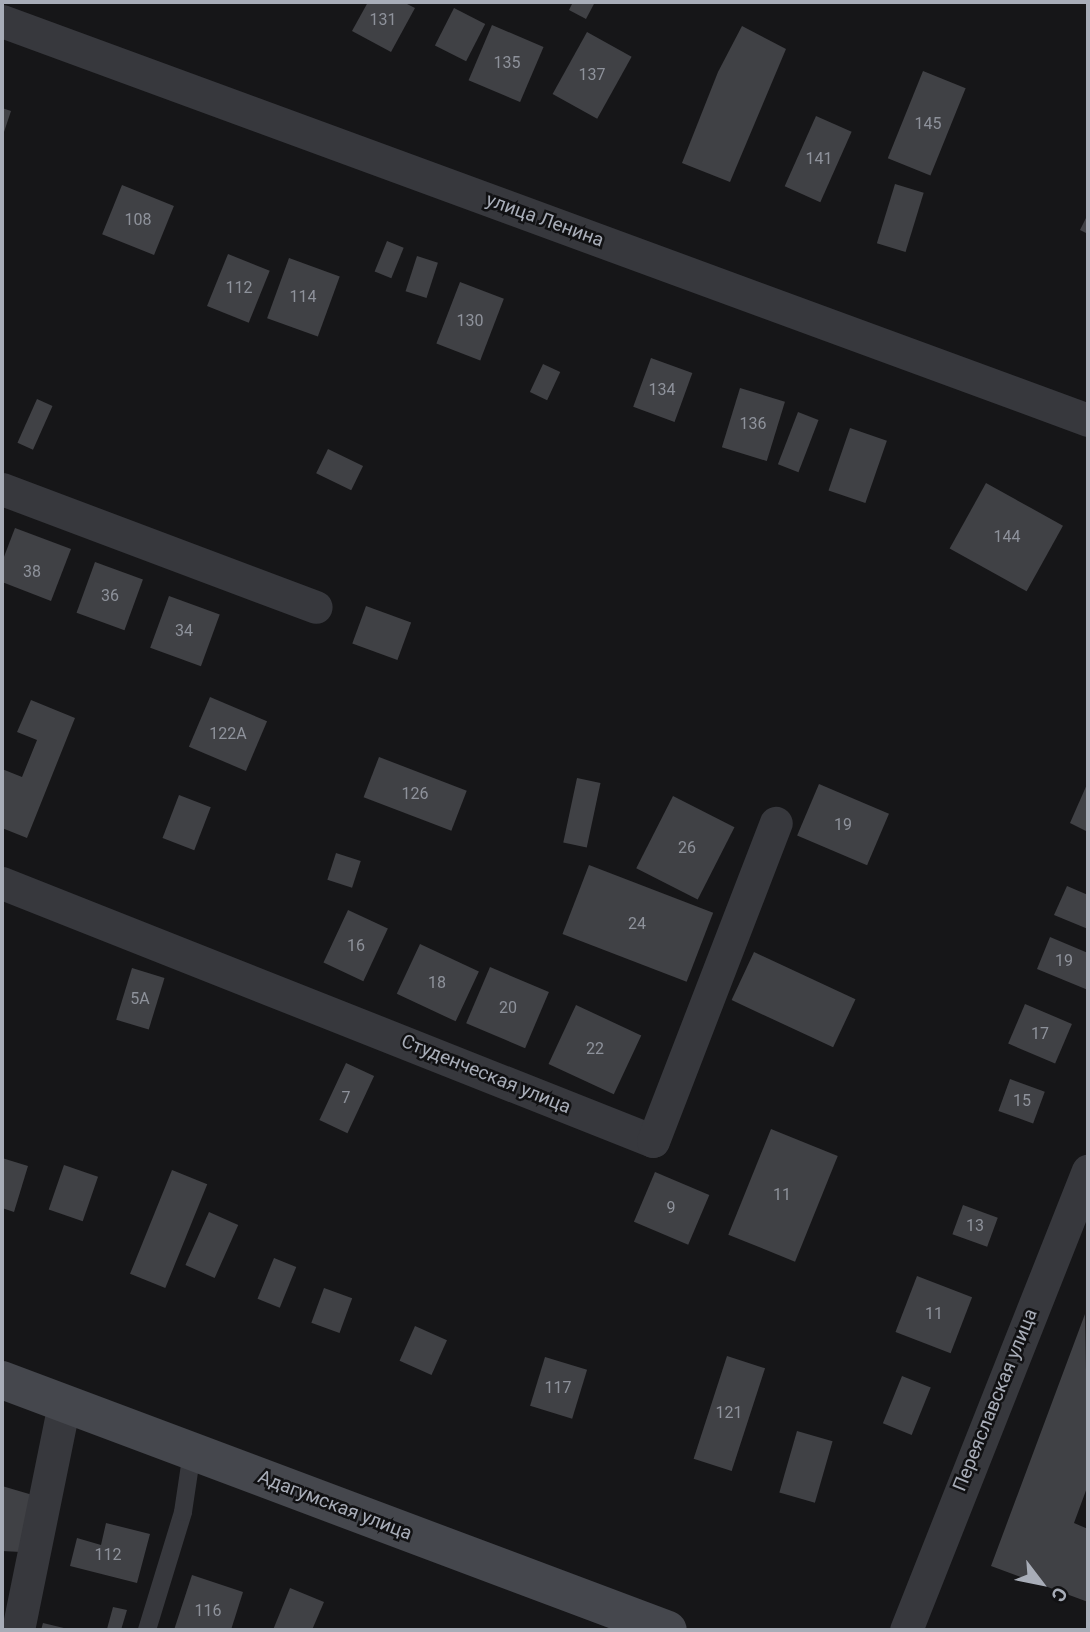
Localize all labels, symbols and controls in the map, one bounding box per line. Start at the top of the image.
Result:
house number: 131 [370,10,396,30]
house number: 135 [494,53,520,73]
house number: 137 [579,65,605,85]
house number: 145 [915,114,941,134]
house number: 141 [806,149,832,169]
street label: улица Ленина [483,188,607,252]
house number: 108 [125,210,151,230]
house number: 112 [226,278,252,298]
house number: 114 [290,287,316,307]
house number: 130 [457,311,483,331]
house number: 134 [649,380,675,400]
house number: 136 [740,414,766,434]
house number: 144 [994,527,1020,547]
house number: 38 [23,562,41,582]
house number: 36 [101,586,119,606]
house number: 34 [175,621,193,641]
house number: 122А [209,724,247,744]
house number: 126 [402,784,428,804]
house number: 19 [834,815,852,835]
house number: 26 [678,838,696,858]
house number: 24 [628,914,646,934]
house number: 16 [347,936,365,956]
house number: 19 [1055,951,1073,971]
house number: 18 [428,973,446,993]
house number: 5А [130,989,150,1009]
house number: 20 [499,998,517,1018]
house number: 17 [1031,1024,1049,1044]
street label: Студенческая улица [398,1030,574,1118]
house number: 22 [586,1039,604,1059]
house number: 7 [342,1088,350,1108]
house number: 15 [1013,1091,1031,1111]
house number: 11 [773,1185,791,1205]
house number: 9 [667,1198,675,1218]
house number: 13 [966,1216,984,1236]
house number: 11 [925,1304,943,1324]
street label: Переяславская улица [948,1305,1042,1495]
house number: 117 [545,1378,571,1398]
house number: 121 [716,1403,742,1423]
street label: Адагумская улица [255,1465,415,1545]
house number: 112 [95,1545,121,1565]
north arrow [1006,1548,1076,1618]
text: С [1046,1583,1072,1606]
house number: 116 [195,1601,221,1621]

